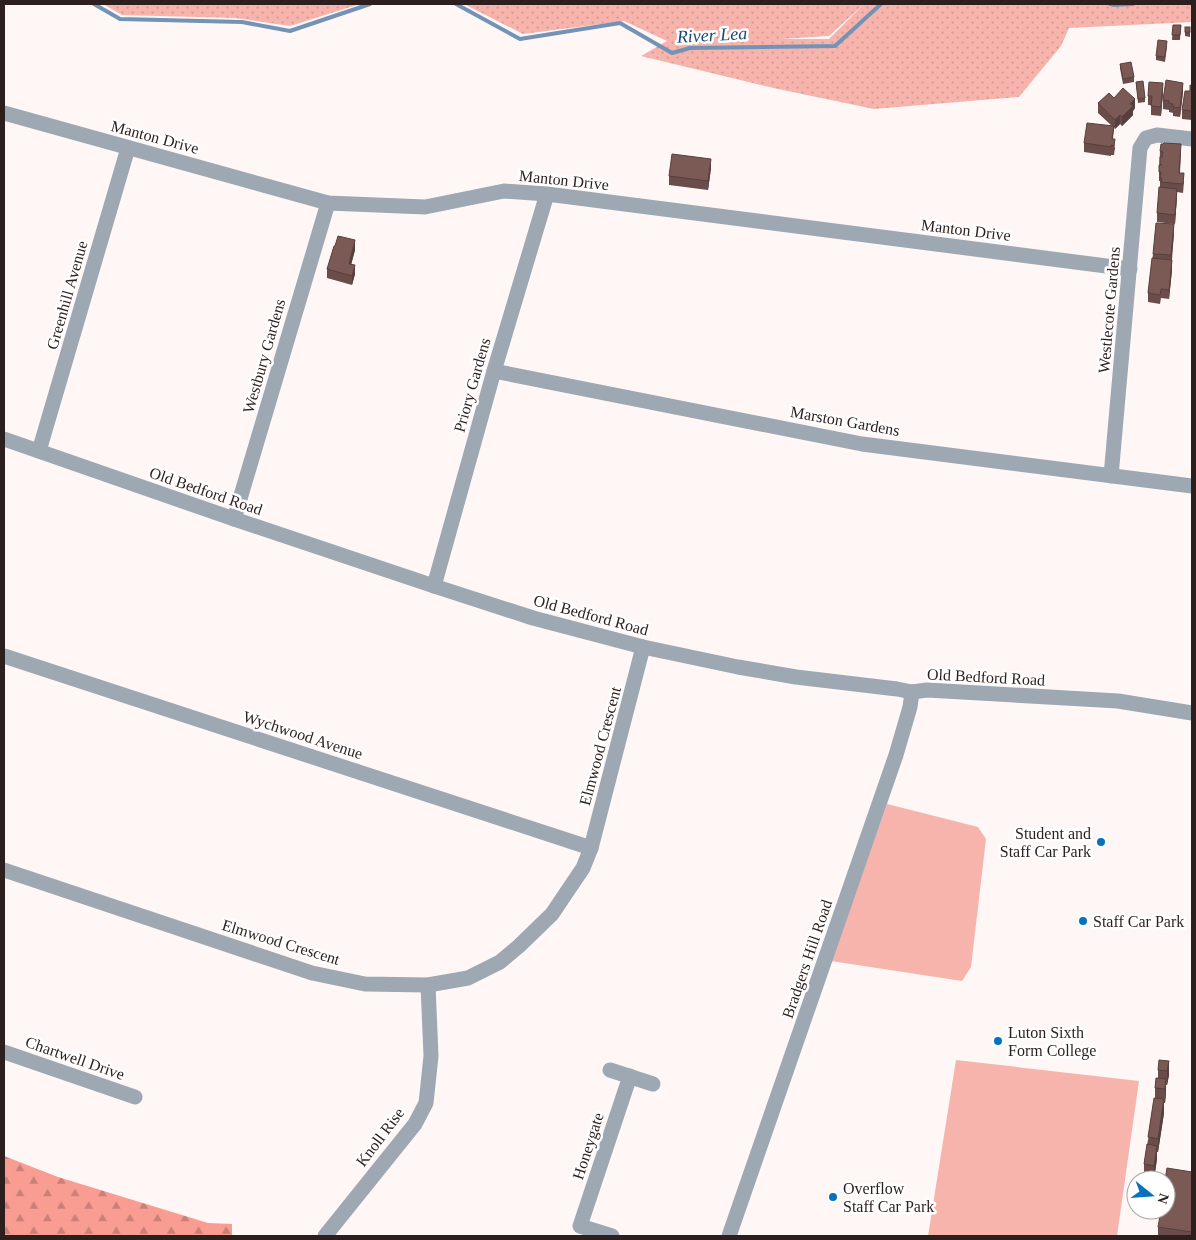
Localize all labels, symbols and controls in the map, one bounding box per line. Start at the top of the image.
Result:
water label: River Lea [675,23,748,47]
street label: Manton Drive [109,117,201,157]
street label: Manton Drive [518,167,610,193]
street label: Manton Drive [920,216,1012,244]
street label: Greenhill Avenue [43,239,91,351]
street label: Westlecote Gardens [1095,246,1123,374]
street label: Westbury Gardens [240,297,289,415]
street label: Priory Gardens [450,336,495,434]
street label: Marston Gardens [789,403,901,439]
street label: Old Bedford Road [147,464,265,518]
street label: Old Bedford Road [532,591,650,639]
street label: Old Bedford Road [927,665,1045,689]
street label: Elmwood Crescent [576,684,624,807]
street label: Wychwood Avenue [241,708,365,763]
place label: Student and Staff Car Park [1000,825,1091,860]
marker: Student and Staff Car Park [1095,836,1107,848]
street label: Bradgers Hill Road [779,897,836,1021]
place label: Staff Car Park [1093,913,1184,930]
marker: Staff Car Park [1077,915,1089,927]
street label: Elmwood Crescent [220,916,342,968]
place label: Luton Sixth Form College [1008,1024,1096,1060]
street label: Chartwell Drive [23,1033,127,1083]
marker: Luton Sixth Form College [992,1035,1004,1047]
street label: Knoll Rise [352,1104,408,1170]
street label: Honeygate [569,1110,608,1182]
north arrow [1126,1170,1176,1220]
place label: Overflow Staff Car Park [843,1180,934,1215]
marker: Overflow Staff Car Park [827,1191,839,1203]
text: N [1154,1192,1172,1206]

